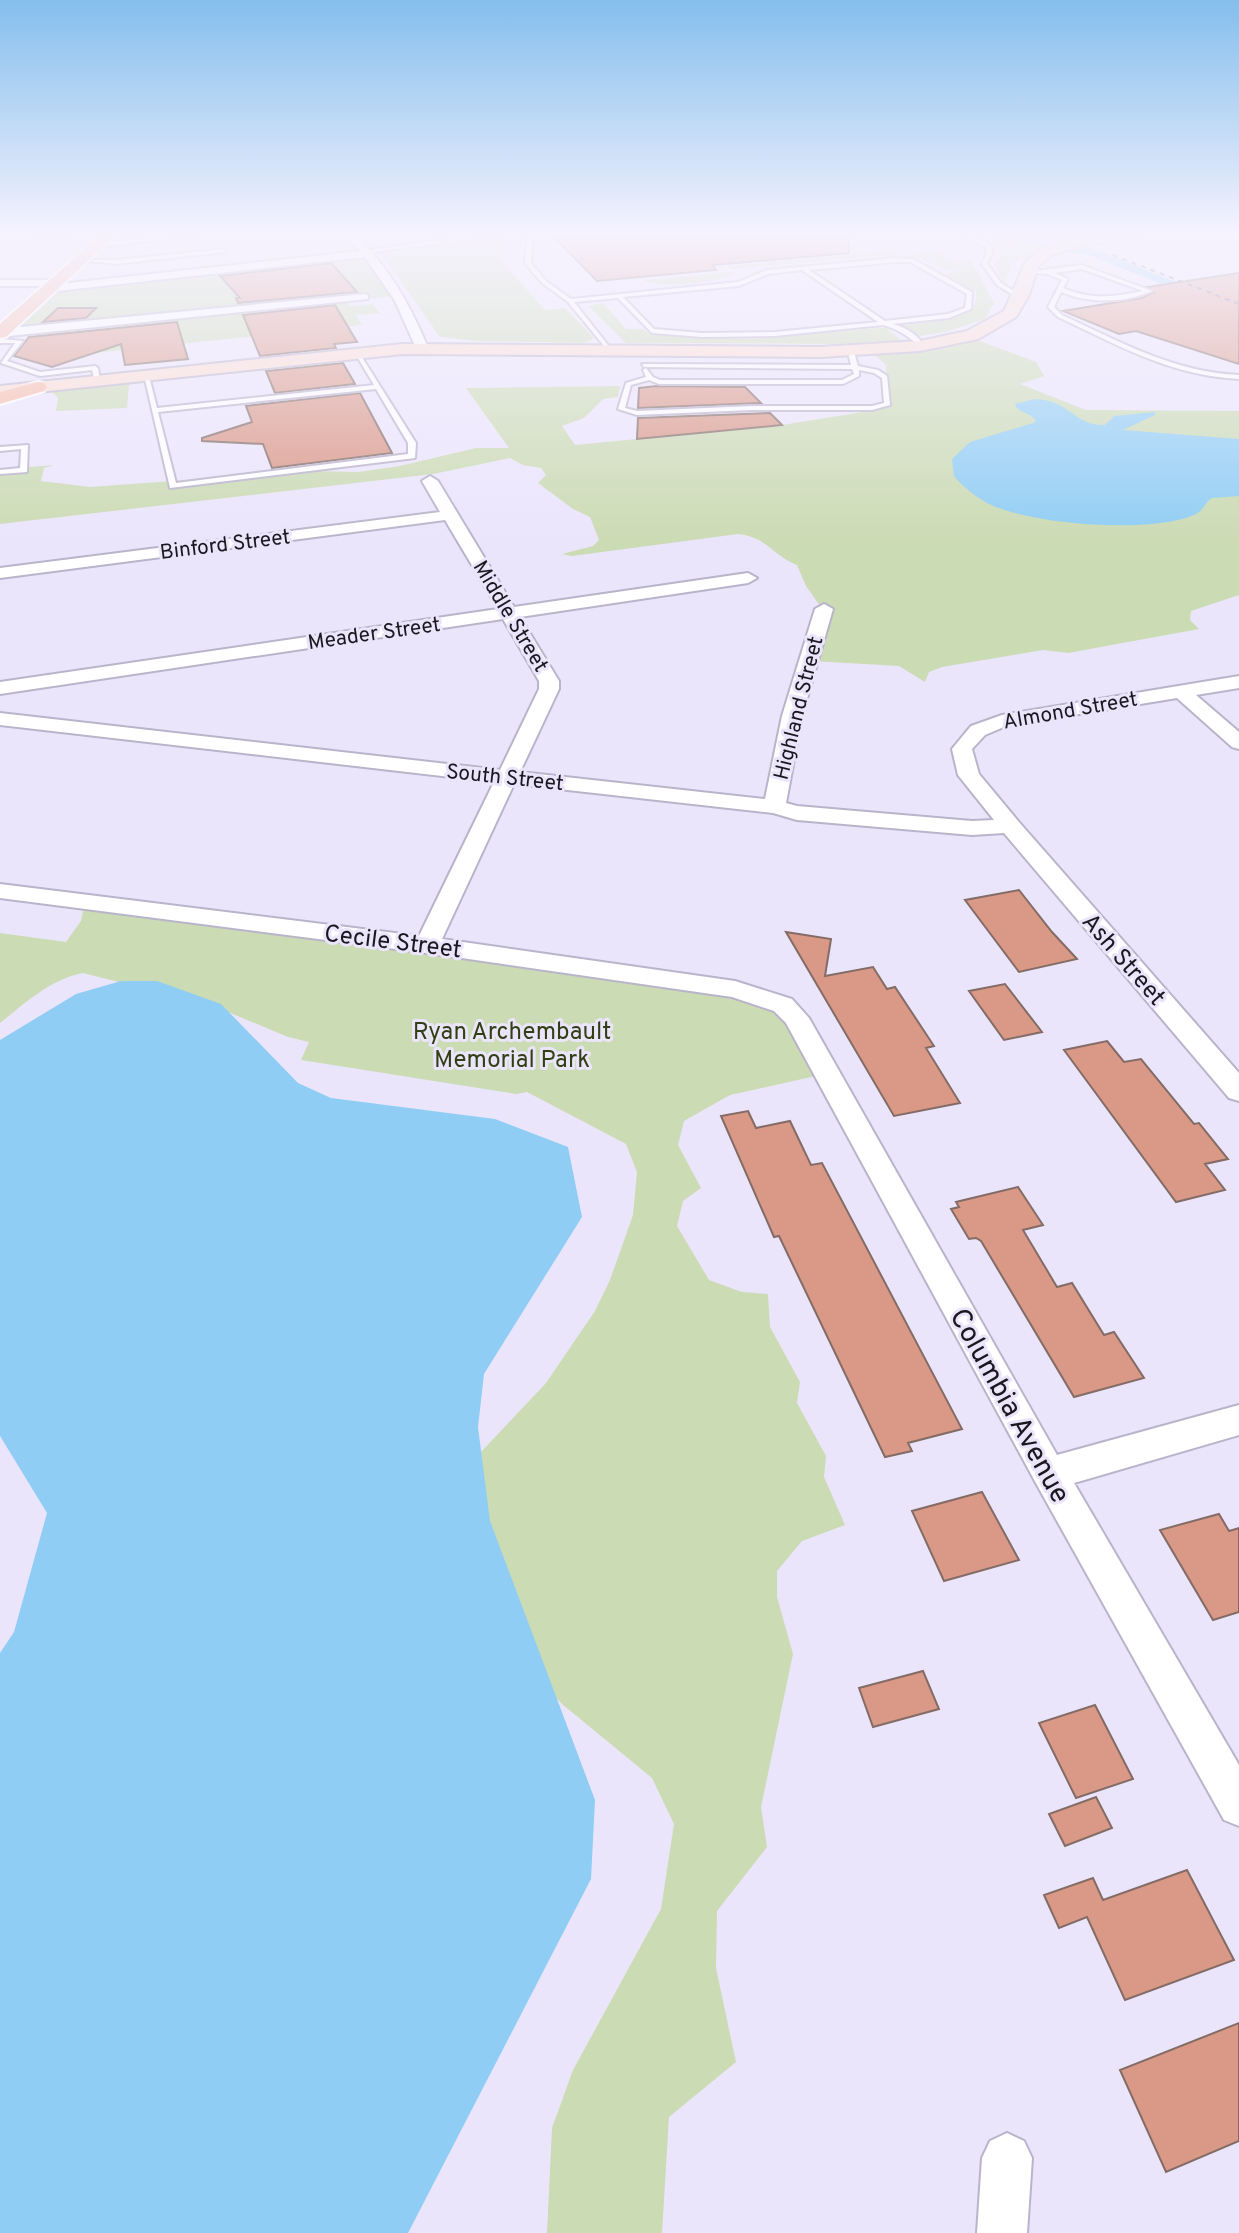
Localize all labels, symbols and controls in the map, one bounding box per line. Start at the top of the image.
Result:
street label: Binford Street [158,524,292,567]
street label: Middle Street [466,556,554,677]
street label: Meader Street [306,612,442,657]
street label: Highland Street [769,634,830,783]
street label: Almond Street [1001,686,1140,737]
street label: South Street [445,759,565,798]
street label: Ash Street [1074,908,1171,1013]
street label: Cecile Street [322,920,463,966]
park label: Ryan Archembault Memorial Park [413,1018,611,1076]
street label: Columbia Avenue [940,1303,1077,1510]

